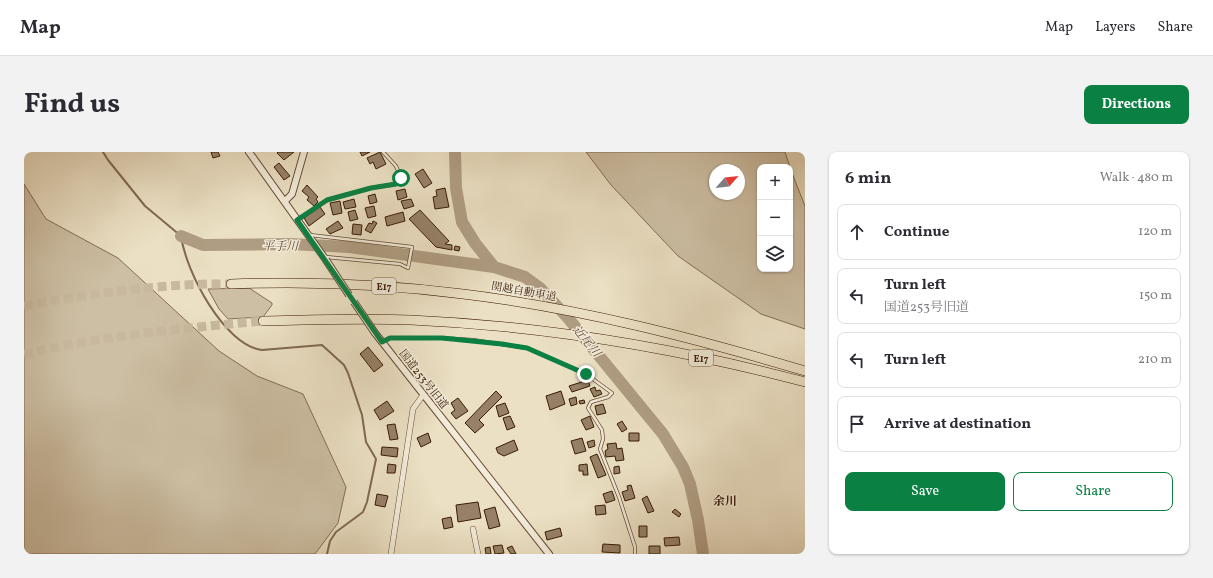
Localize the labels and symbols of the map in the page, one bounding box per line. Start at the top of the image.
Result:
north arrow [709,164,745,200]
route start [392,169,410,187]
water label: 平手川 [262,239,300,255]
road number: E17 [372,278,396,294]
street label: 関越自動車道 [490,279,558,306]
water label: 近尾川 [569,323,605,362]
street label: 国道253号旧道 [395,347,451,413]
road number: E17 [689,350,713,366]
route end [577,365,595,383]
district label: 余川 [713,494,737,510]

